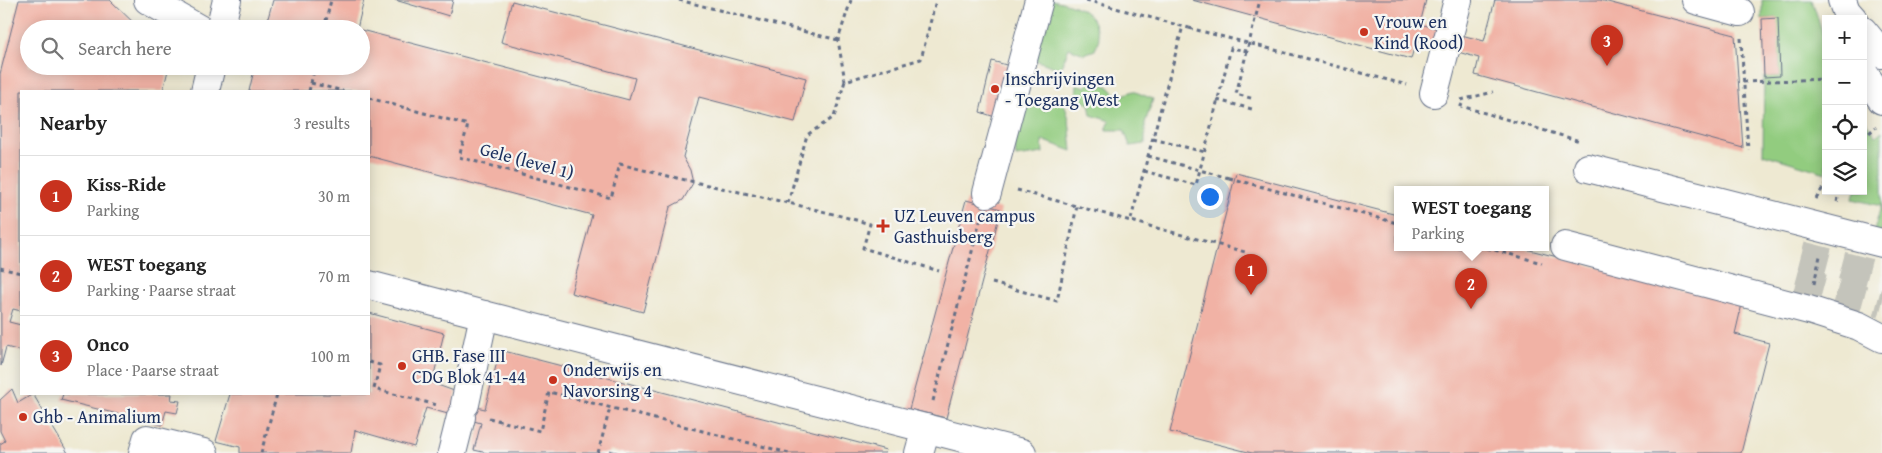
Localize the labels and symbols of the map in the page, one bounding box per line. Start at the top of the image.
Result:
place label: Vrouw en Kind (Rood) [1374,8,1463,56]
pin: 3 [1591,25,1623,66]
marker: Vrouw en Kind (Rood) [1358,26,1370,38]
place label: Inschrijvingen - Toegang West [1005,65,1120,113]
marker: Inschrijvingen - Toegang West [989,83,1001,95]
street label: Gele (level 1) [477,135,577,186]
your location [1197,184,1223,210]
place label: UZ Leuven campus Gasthuisberg [894,202,1035,250]
marker: UZ Leuven campus Gasthuisberg [876,219,890,233]
pin: 1 [1235,254,1267,295]
pin: 2 [1455,268,1487,309]
place label: GHB. Fase III CDG Blok 41-44 [412,342,526,390]
place label: Onderwijs en Navorsing 4 [563,356,662,404]
marker: GHB. Fase III CDG Blok 41-44 [396,360,408,372]
marker: Onderwijs en Navorsing 4 [547,374,559,386]
place label: Ghb - Animalium [33,403,161,430]
marker: Ghb - Animalium [17,411,29,423]

